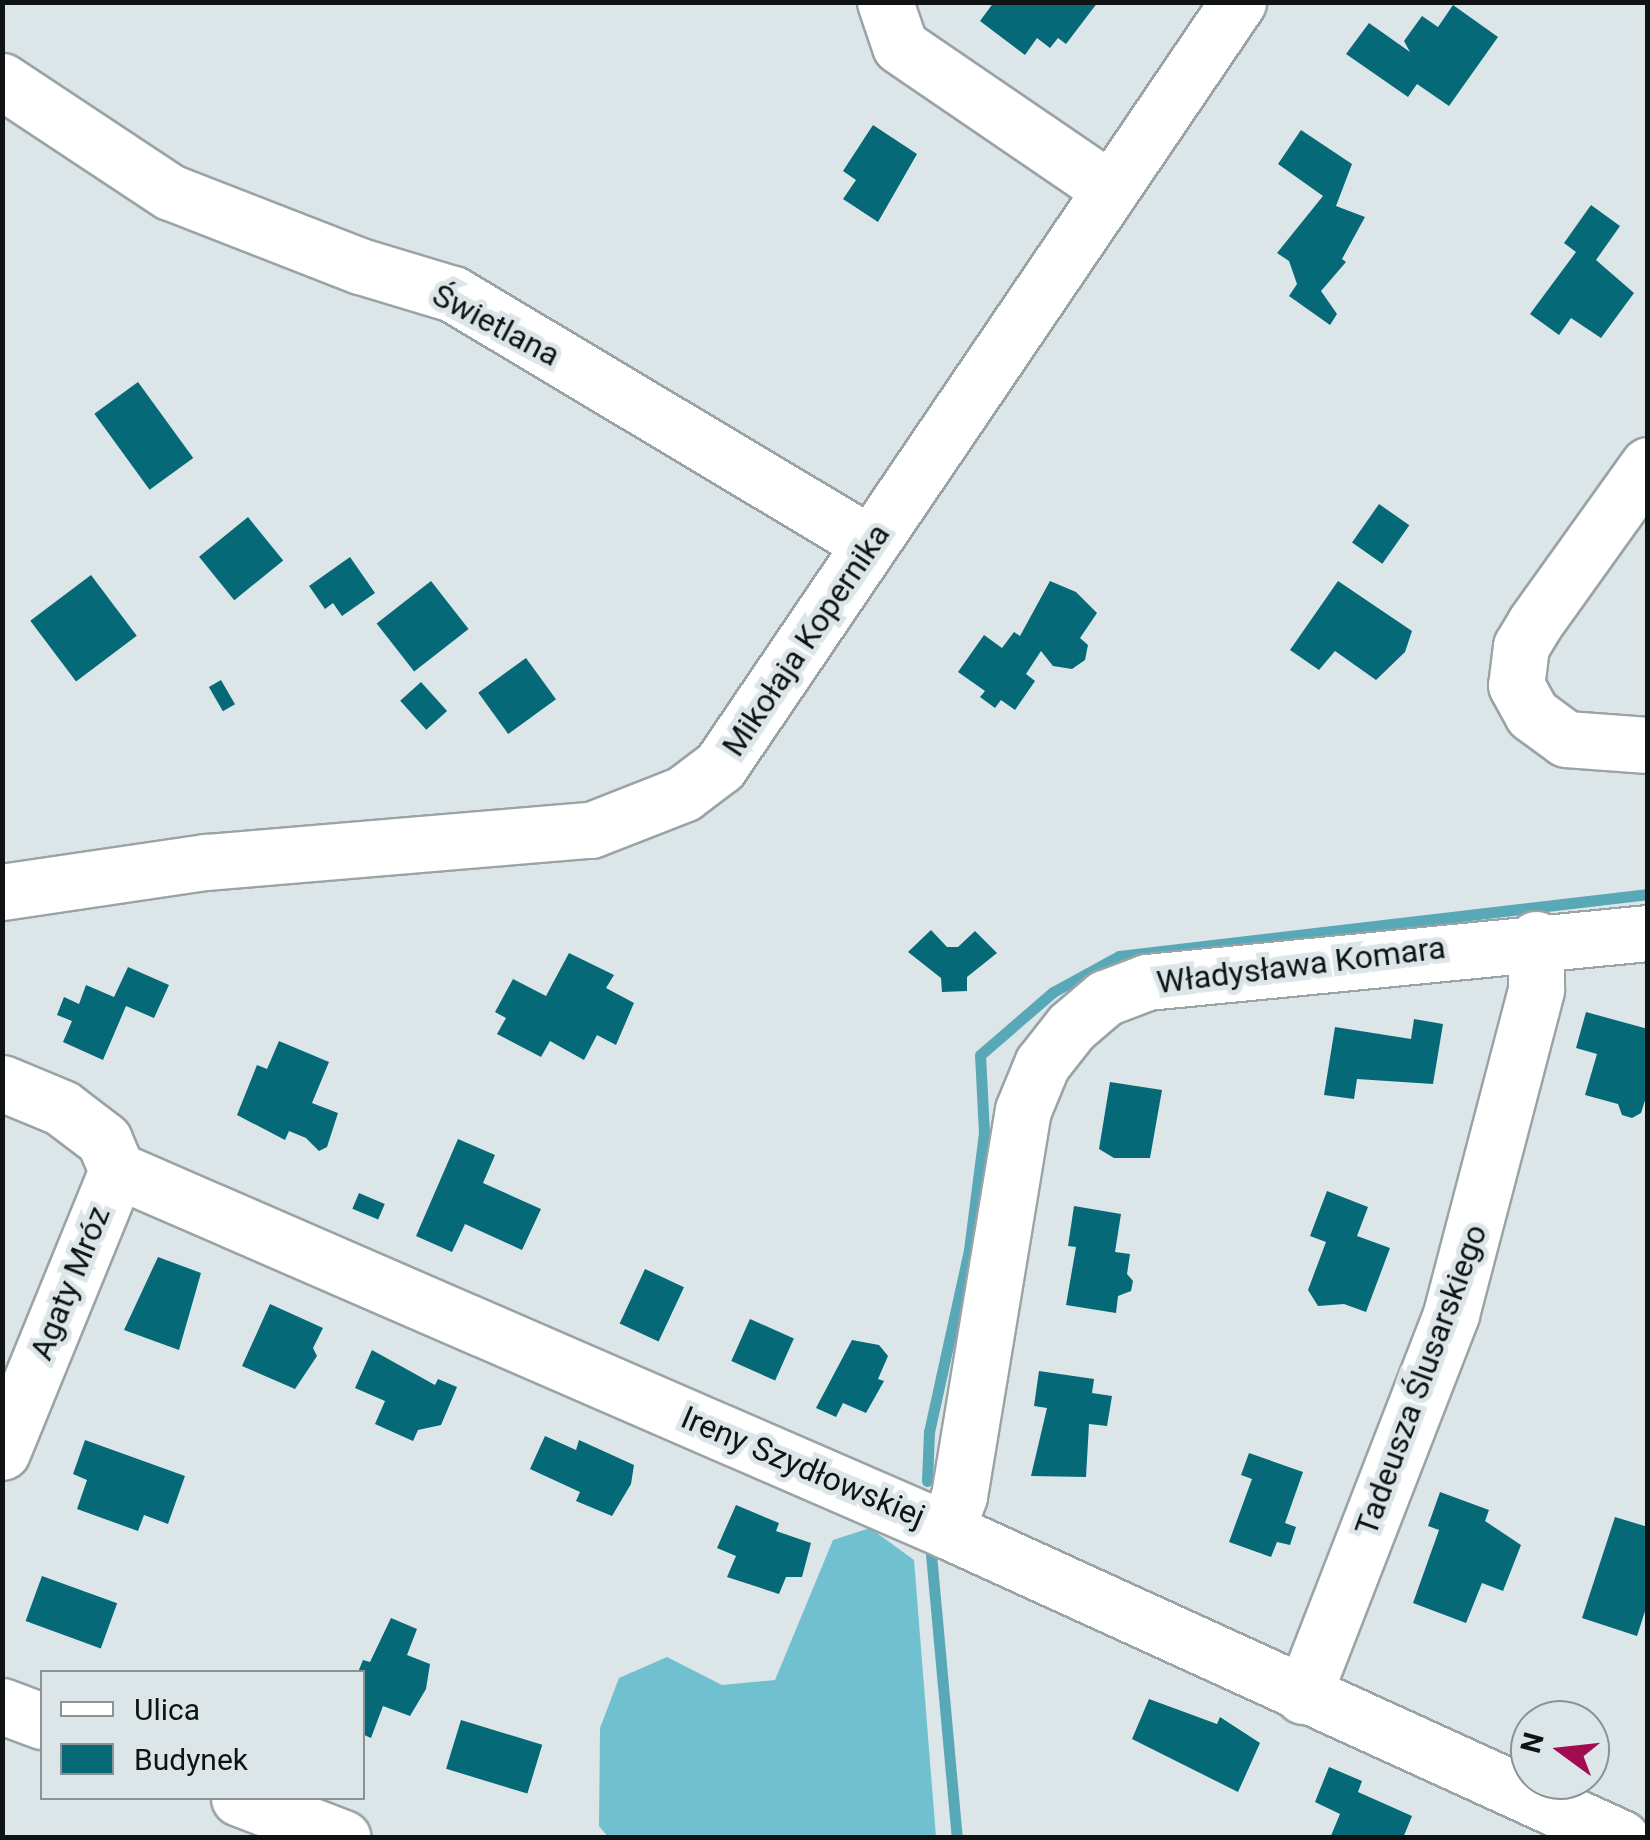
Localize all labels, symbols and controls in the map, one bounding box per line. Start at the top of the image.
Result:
street label: Świetlana [426,276,566,374]
street label: Mikołaja Kopernika [714,517,898,763]
street label: Władysława Komara [1154,928,1448,1002]
street label: Agaty Mróz [22,1201,118,1365]
street label: Tadeusza Ślusarskiego [1347,1219,1495,1541]
street label: Ireny Szydłowskiej [675,1398,931,1536]
legend [40,1670,365,1800]
text: Ulica [134,1692,200,1727]
north arrow [1510,1700,1610,1800]
text: N [1514,1729,1551,1756]
text: Budynek [134,1742,248,1777]

